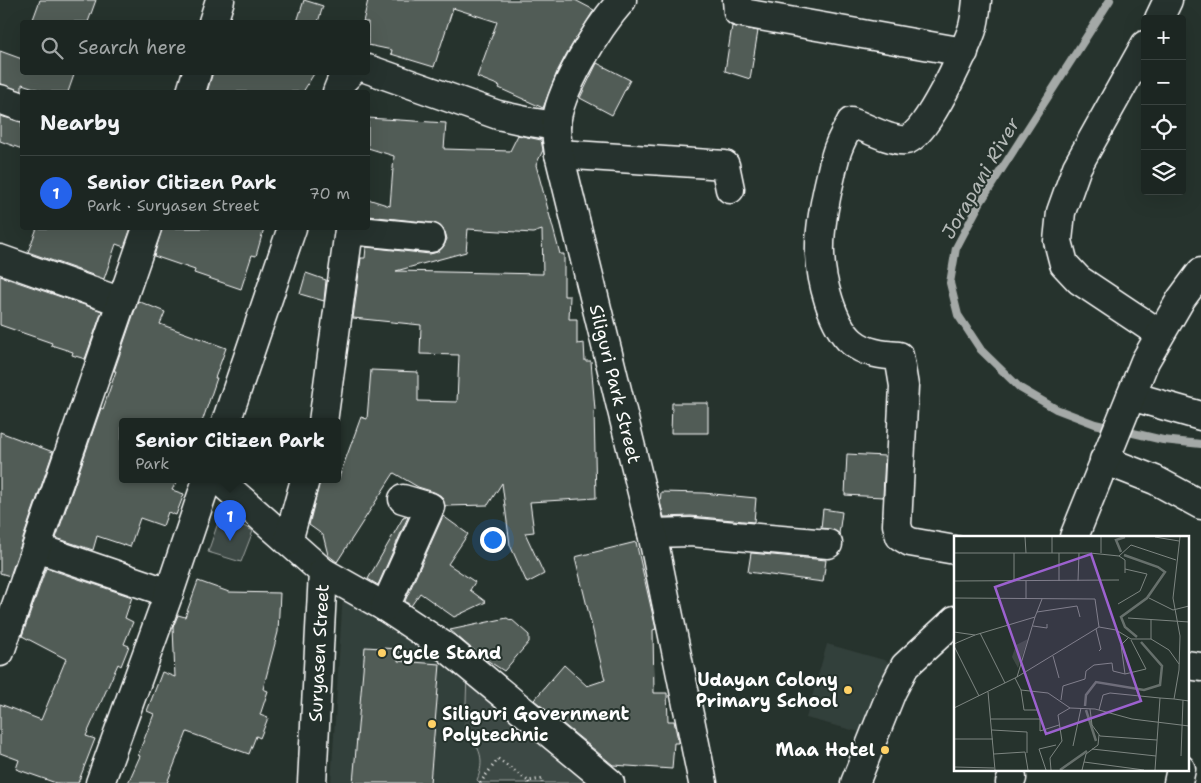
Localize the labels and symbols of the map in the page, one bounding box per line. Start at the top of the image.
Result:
water label: Jorapani River [935,112,1026,244]
street label: Siliguri Park Street [584,302,646,466]
pin: 1 [214,500,246,541]
your location [480,527,506,553]
inset map [954,536,1188,770]
street label: Suryasen Street [303,583,335,723]
place label: Cycle Stand [392,641,502,665]
marker: Cycle Stand [376,647,388,659]
place label: Udayan Colony Primary School [696,668,838,713]
marker: Udayan Colony Primary School [842,684,854,696]
place label: Siliguri Government Polytechnic [442,702,630,747]
marker: Siliguri Government Polytechnic [426,718,438,730]
place label: Maa Hotel [776,738,875,762]
marker: Maa Hotel [879,744,891,756]

